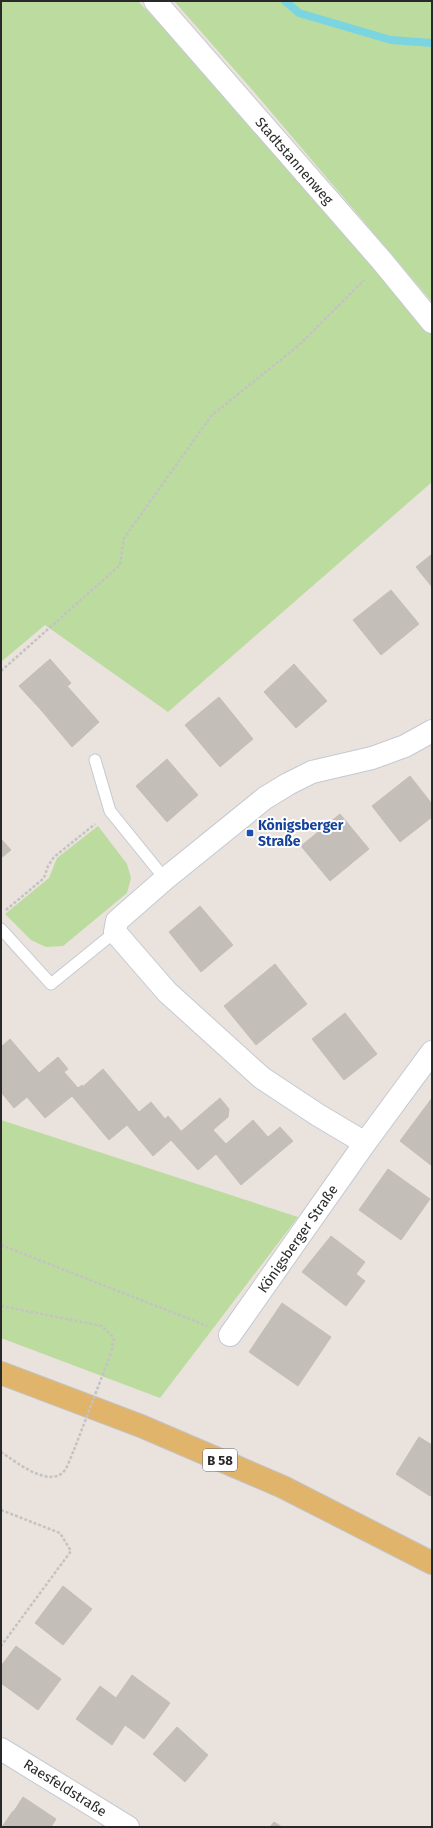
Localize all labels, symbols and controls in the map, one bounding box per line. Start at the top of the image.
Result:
street label: Stadtstannenweg [252,114,337,209]
place label: Königsberger Straße [258,817,344,850]
marker: Königsberger Straße [245,828,255,838]
street label: Königsberger Straße [254,1182,342,1296]
road number: B 58 [203,1449,237,1471]
street label: Raesfeldstraße [20,1756,110,1820]

